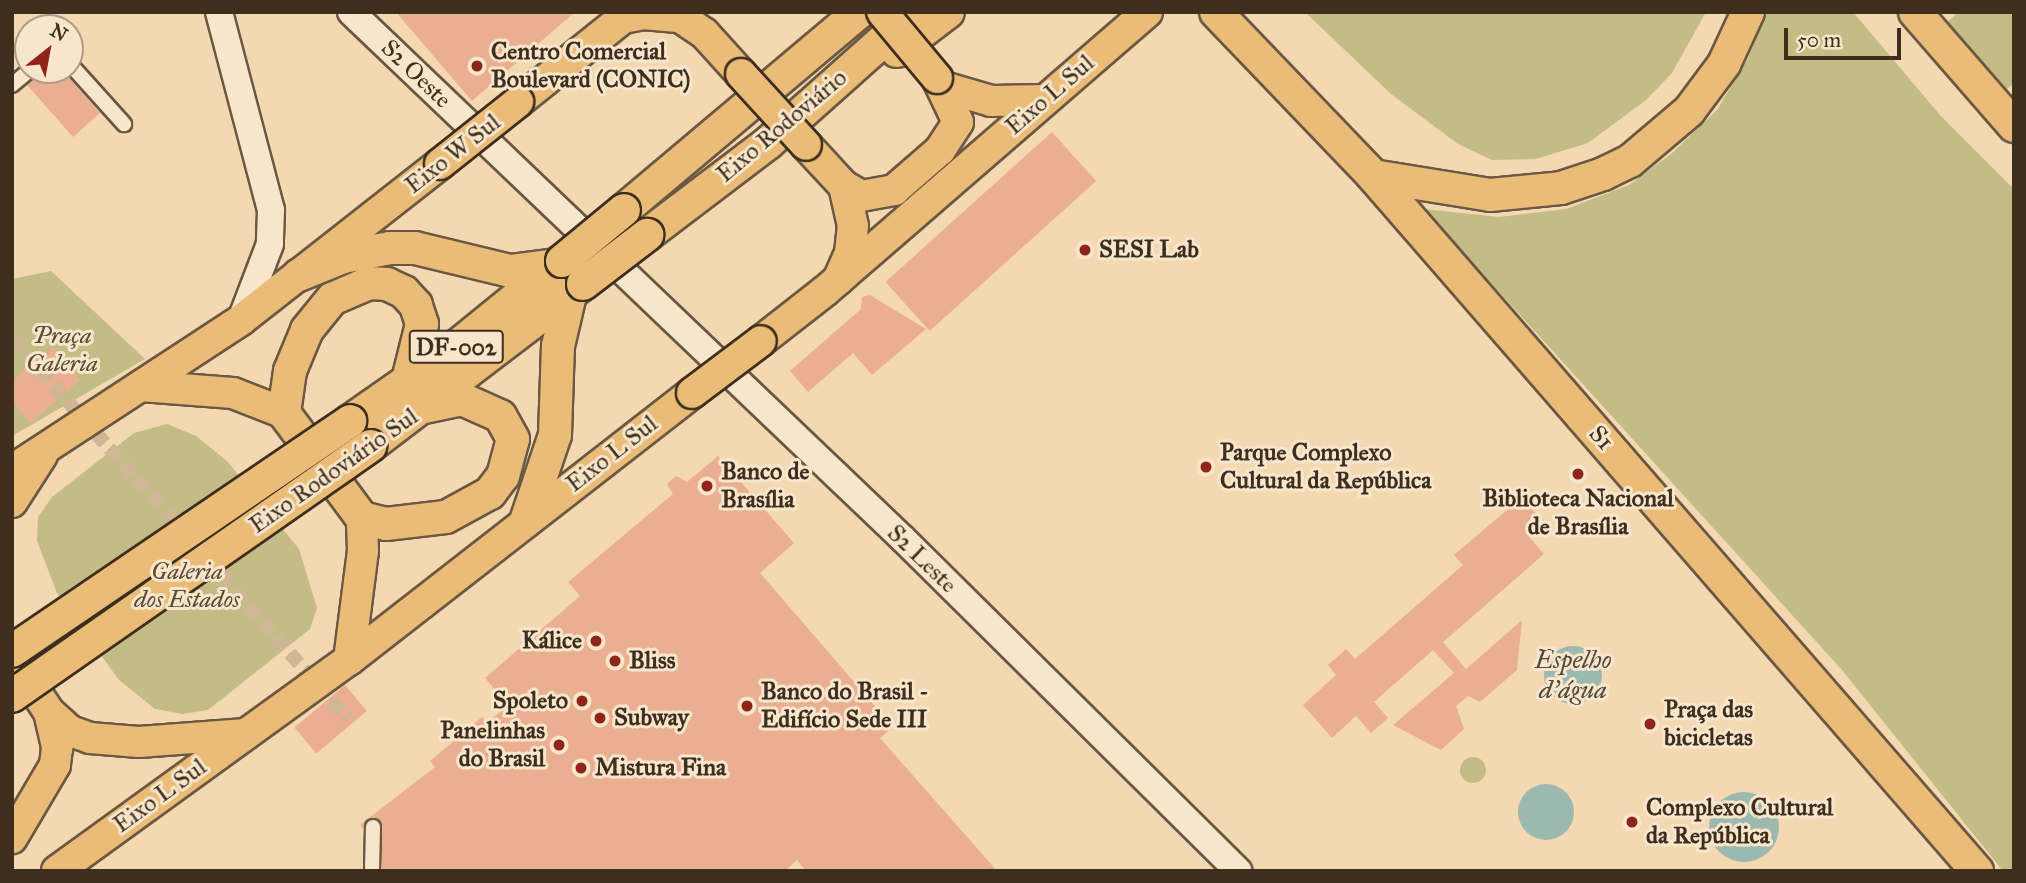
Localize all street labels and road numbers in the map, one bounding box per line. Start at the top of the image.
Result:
street label: S2 Oeste [375,34,457,114]
street label: Eixo L Sul [1000,49,1100,141]
street label: Eixo Rodoviário [711,63,853,189]
street label: Eixo W Sul [400,108,506,200]
road number: DF-002 [407,328,505,366]
street label: Eixo Rodoviário Sul [244,402,424,540]
street label: Eixo L Sul [561,410,663,498]
street label: S1 [1582,420,1620,456]
street label: S2 Leste [881,519,963,599]
street label: Eixo L Sul [108,753,212,839]

